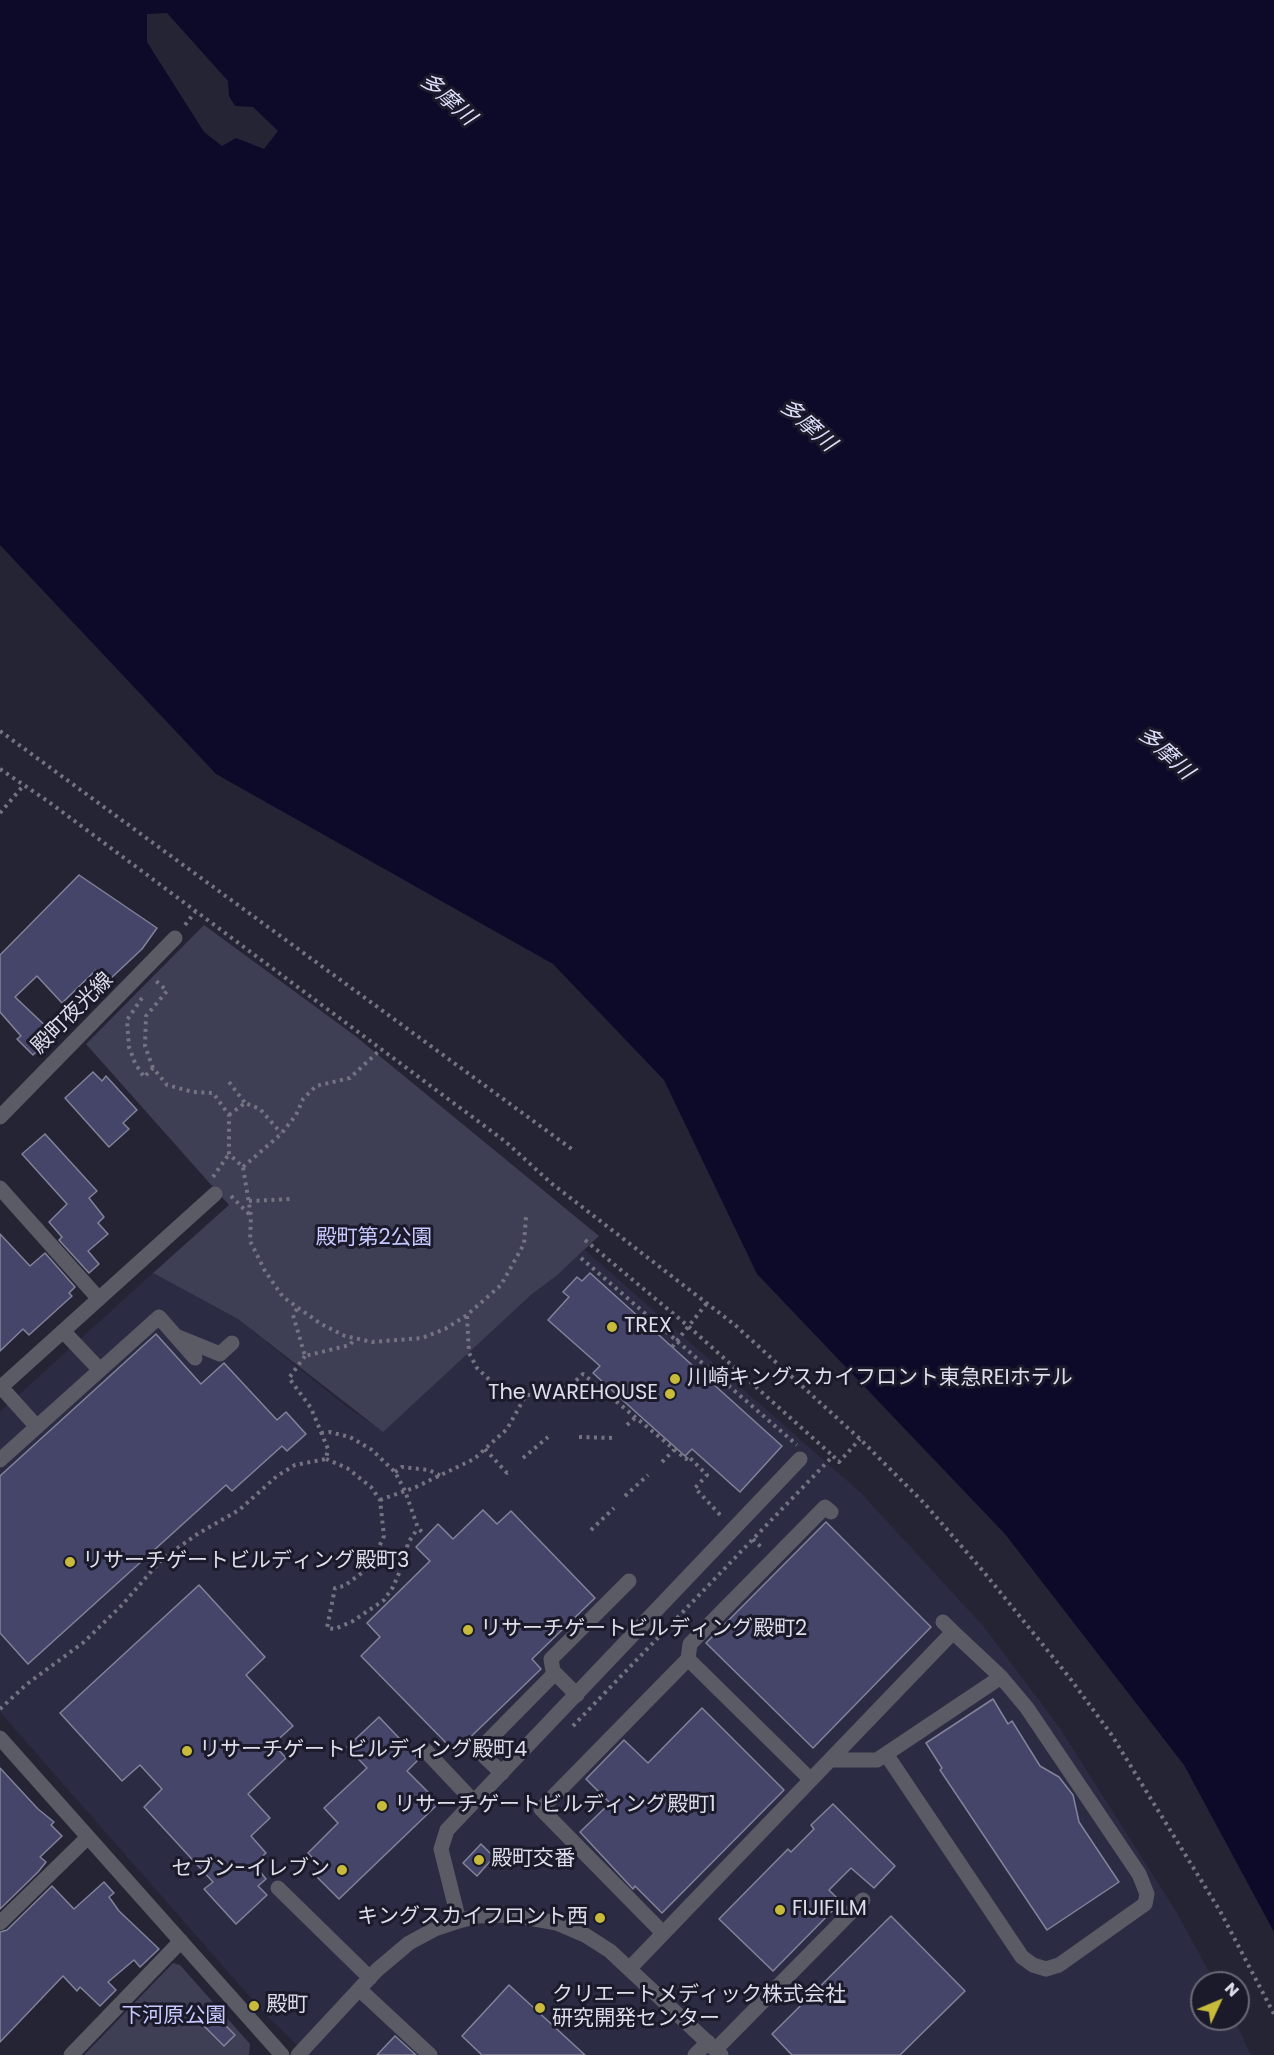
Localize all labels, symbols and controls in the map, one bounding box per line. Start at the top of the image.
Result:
water label: 多摩川 [414,68,480,132]
water label: 多摩川 [774,394,840,458]
water label: 多摩川 [1132,722,1198,786]
street label: 殿町夜光線 [27,968,119,1060]
park label: 殿町第2公園 [315,1226,433,1252]
place label: TREX [624,1314,672,1340]
marker: TREX [605,1320,619,1334]
place label: 川崎キングスカイフロント東急REIホテル [687,1366,1073,1392]
marker: 川崎キングスカイフロント東急REIホテル [668,1372,682,1386]
place label: The WAREHOUSE [488,1381,658,1407]
marker: The WAREHOUSE [663,1387,677,1401]
place label: リサーチゲートビルディング殿町3 [82,1549,409,1575]
marker: リサーチゲートビルディング殿町3 [63,1555,77,1569]
place label: リサーチゲートビルディング殿町2 [480,1617,807,1643]
marker: リサーチゲートビルディング殿町2 [461,1623,475,1637]
place label: リサーチゲートビルディング殿町4 [199,1738,527,1764]
marker: リサーチゲートビルディング殿町4 [180,1744,194,1758]
place label: リサーチゲートビルディング殿町1 [394,1793,716,1819]
marker: リサーチゲートビルディング殿町1 [375,1799,389,1813]
place label: 殿町交番 [491,1847,575,1873]
marker: 殿町交番 [472,1853,486,1867]
place label: セブン-イレブン [171,1857,330,1883]
marker: セブン-イレブン [335,1863,349,1877]
place label: FIJIFILM [792,1897,867,1923]
marker: FIJIFILM [773,1903,787,1917]
place label: キングスカイフロント西 [357,1905,588,1931]
marker: キングスカイフロント西 [593,1911,607,1925]
north arrow [1190,1971,1250,2031]
text: N [1219,1977,1244,2002]
place label: クリエートメディック株式会社 研究開発センター [552,1983,846,2033]
place label: 殿町 [266,1993,308,2019]
marker: 殿町 [247,1999,261,2013]
marker: クリエートメディック株式会社 研究開発センター [533,2001,547,2015]
park label: 下河原公園 [122,2004,226,2030]

